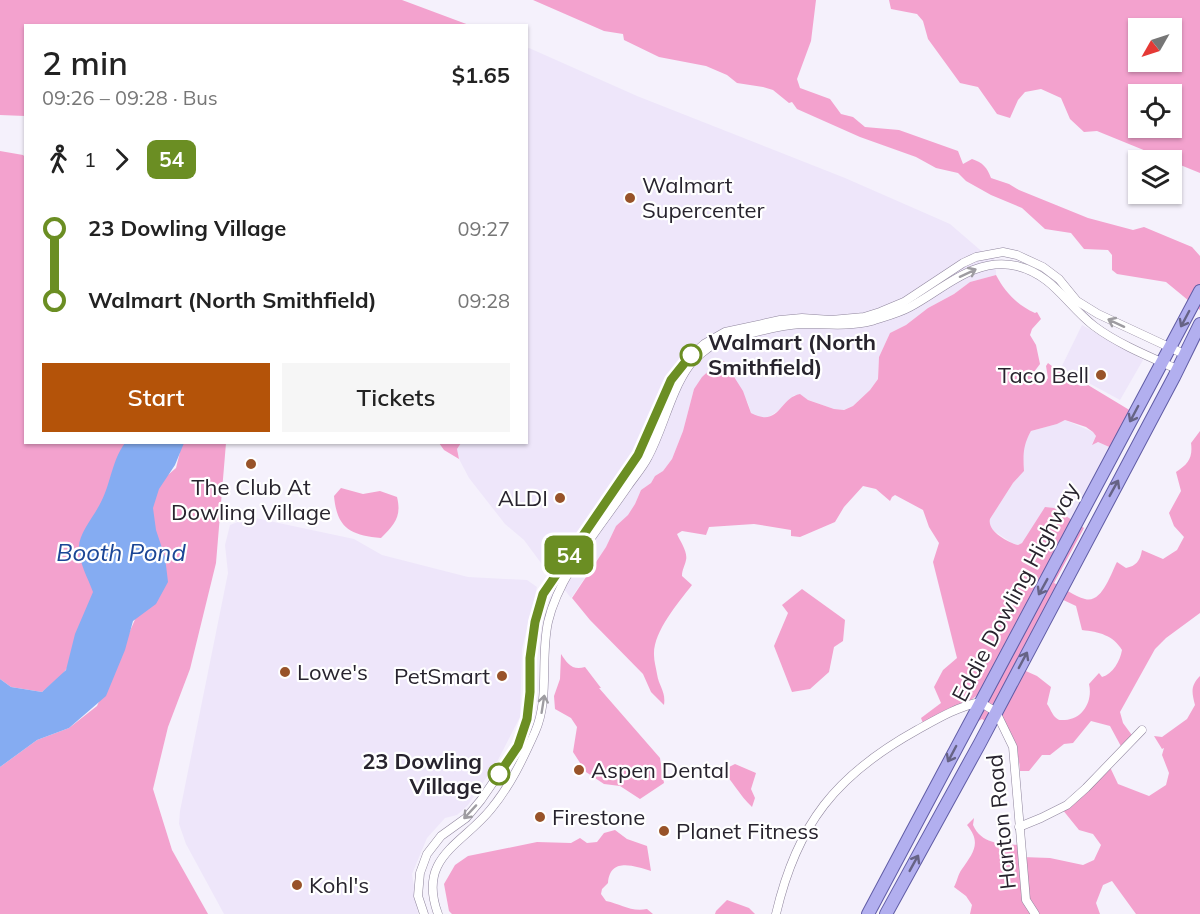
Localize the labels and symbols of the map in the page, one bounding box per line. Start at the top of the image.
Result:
north arrow [1128,18,1182,72]
place label: Walmart Supercenter [642,171,765,224]
marker: Walmart Supercenter [623,191,637,205]
one-way arrow [958,266,976,278]
one-way arrow [1179,310,1190,328]
one-way arrow [1108,316,1126,328]
place label: Walmart (North Smithfield) [708,328,876,381]
marker: Walmart (North Smithfield) [680,344,702,366]
place label: Taco Bell [998,361,1089,389]
marker: Taco Bell [1094,368,1108,382]
one-way arrow [1128,405,1140,422]
marker: The Club At Dowling Village [244,457,258,471]
place label: The Club At Dowling Village [171,473,331,526]
street label: Eddie Dowling Highway [945,477,1085,706]
one-way arrow [1109,480,1121,497]
place label: ALDI [498,484,548,512]
marker: ALDI [553,491,567,505]
line badge: 54 [542,536,596,574]
water label: Booth Pond [56,537,186,567]
one-way arrow [1037,577,1048,595]
one-way arrow [1017,652,1029,669]
place label: Lowe's [297,658,368,686]
place label: PetSmart [394,662,490,690]
marker: Lowe's [278,665,292,679]
marker: PetSmart [495,669,509,683]
one-way arrow [537,694,548,714]
one-way arrow [946,744,958,762]
place label: 23 Dowling Village [362,747,482,800]
street label: Hanton Road [980,753,1022,891]
place label: Aspen Dental [591,756,729,784]
marker: 23 Dowling Village [488,763,510,785]
marker: Aspen Dental [572,763,586,777]
place label: Firestone [552,803,645,831]
one-way arrow [463,805,477,820]
marker: Firestone [533,810,547,824]
place label: Planet Fitness [676,817,819,845]
marker: Planet Fitness [657,824,671,838]
one-way arrow [908,855,920,872]
place label: Kohl's [309,871,369,899]
marker: Kohl's [290,878,304,892]

